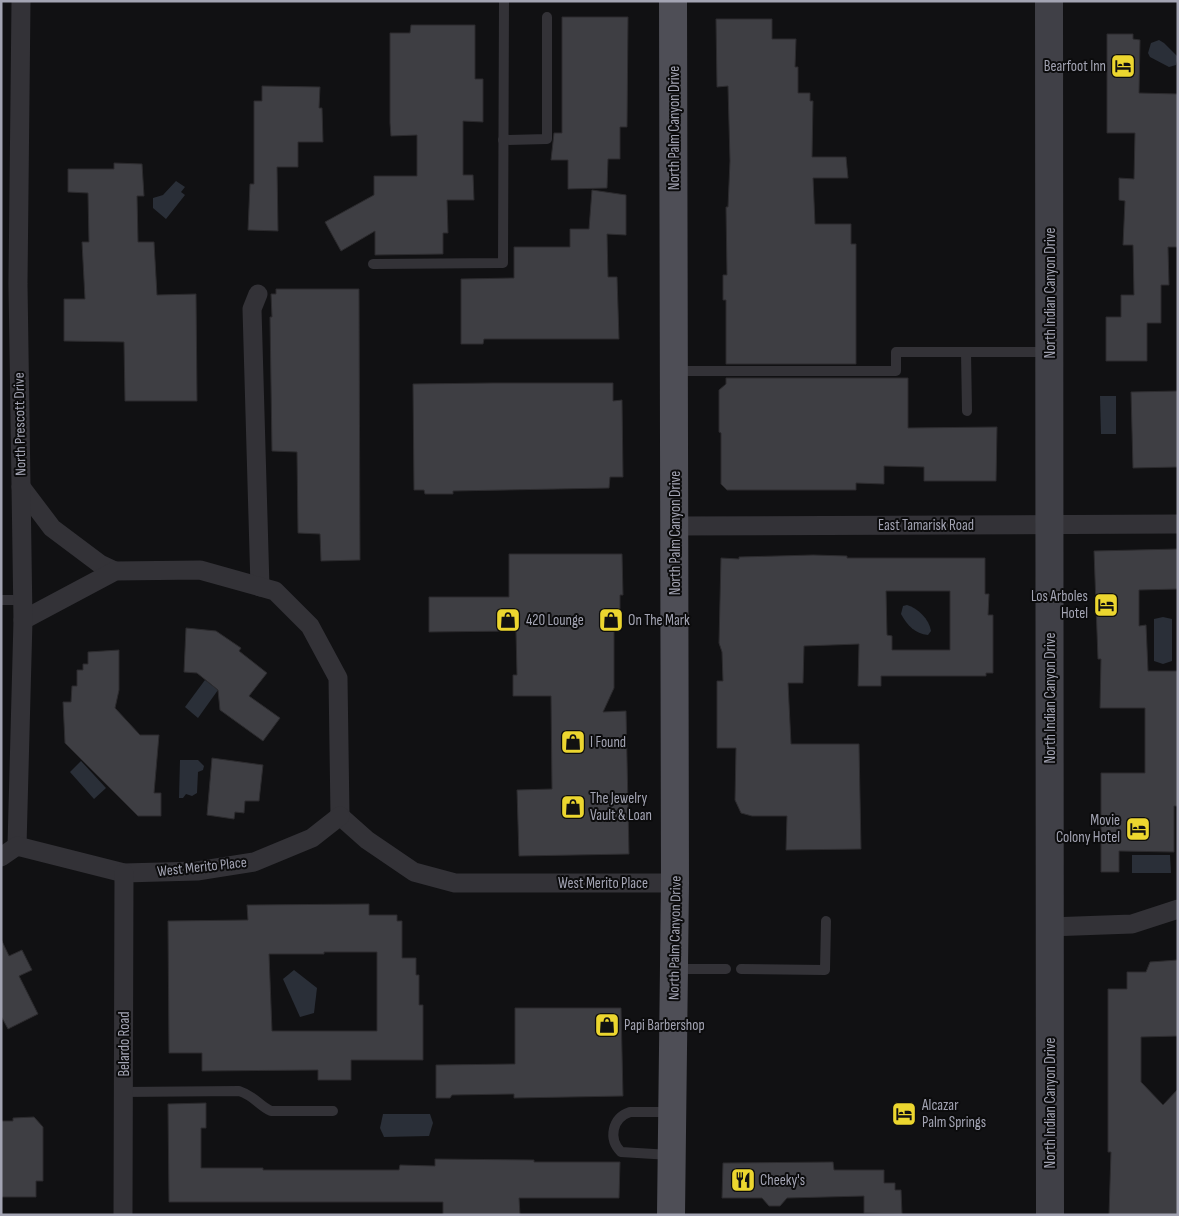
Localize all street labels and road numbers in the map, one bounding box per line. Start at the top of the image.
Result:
street label: North Palm Canyon Drive [665,66,684,190]
street label: North Indian Canyon Drive [1041,228,1060,358]
street label: North Prescott Drive [10,372,30,476]
street label: North Palm Canyon Drive [666,471,685,595]
street label: East Tamarisk Road [878,516,974,535]
street label: North Indian Canyon Drive [1041,633,1060,763]
street label: West Merito Place [156,853,248,881]
street label: West Merito Place [558,874,648,893]
street label: North Palm Canyon Drive [664,876,686,1000]
street label: Belardo Road [115,1011,134,1077]
street label: North Indian Canyon Drive [1041,1038,1060,1168]

